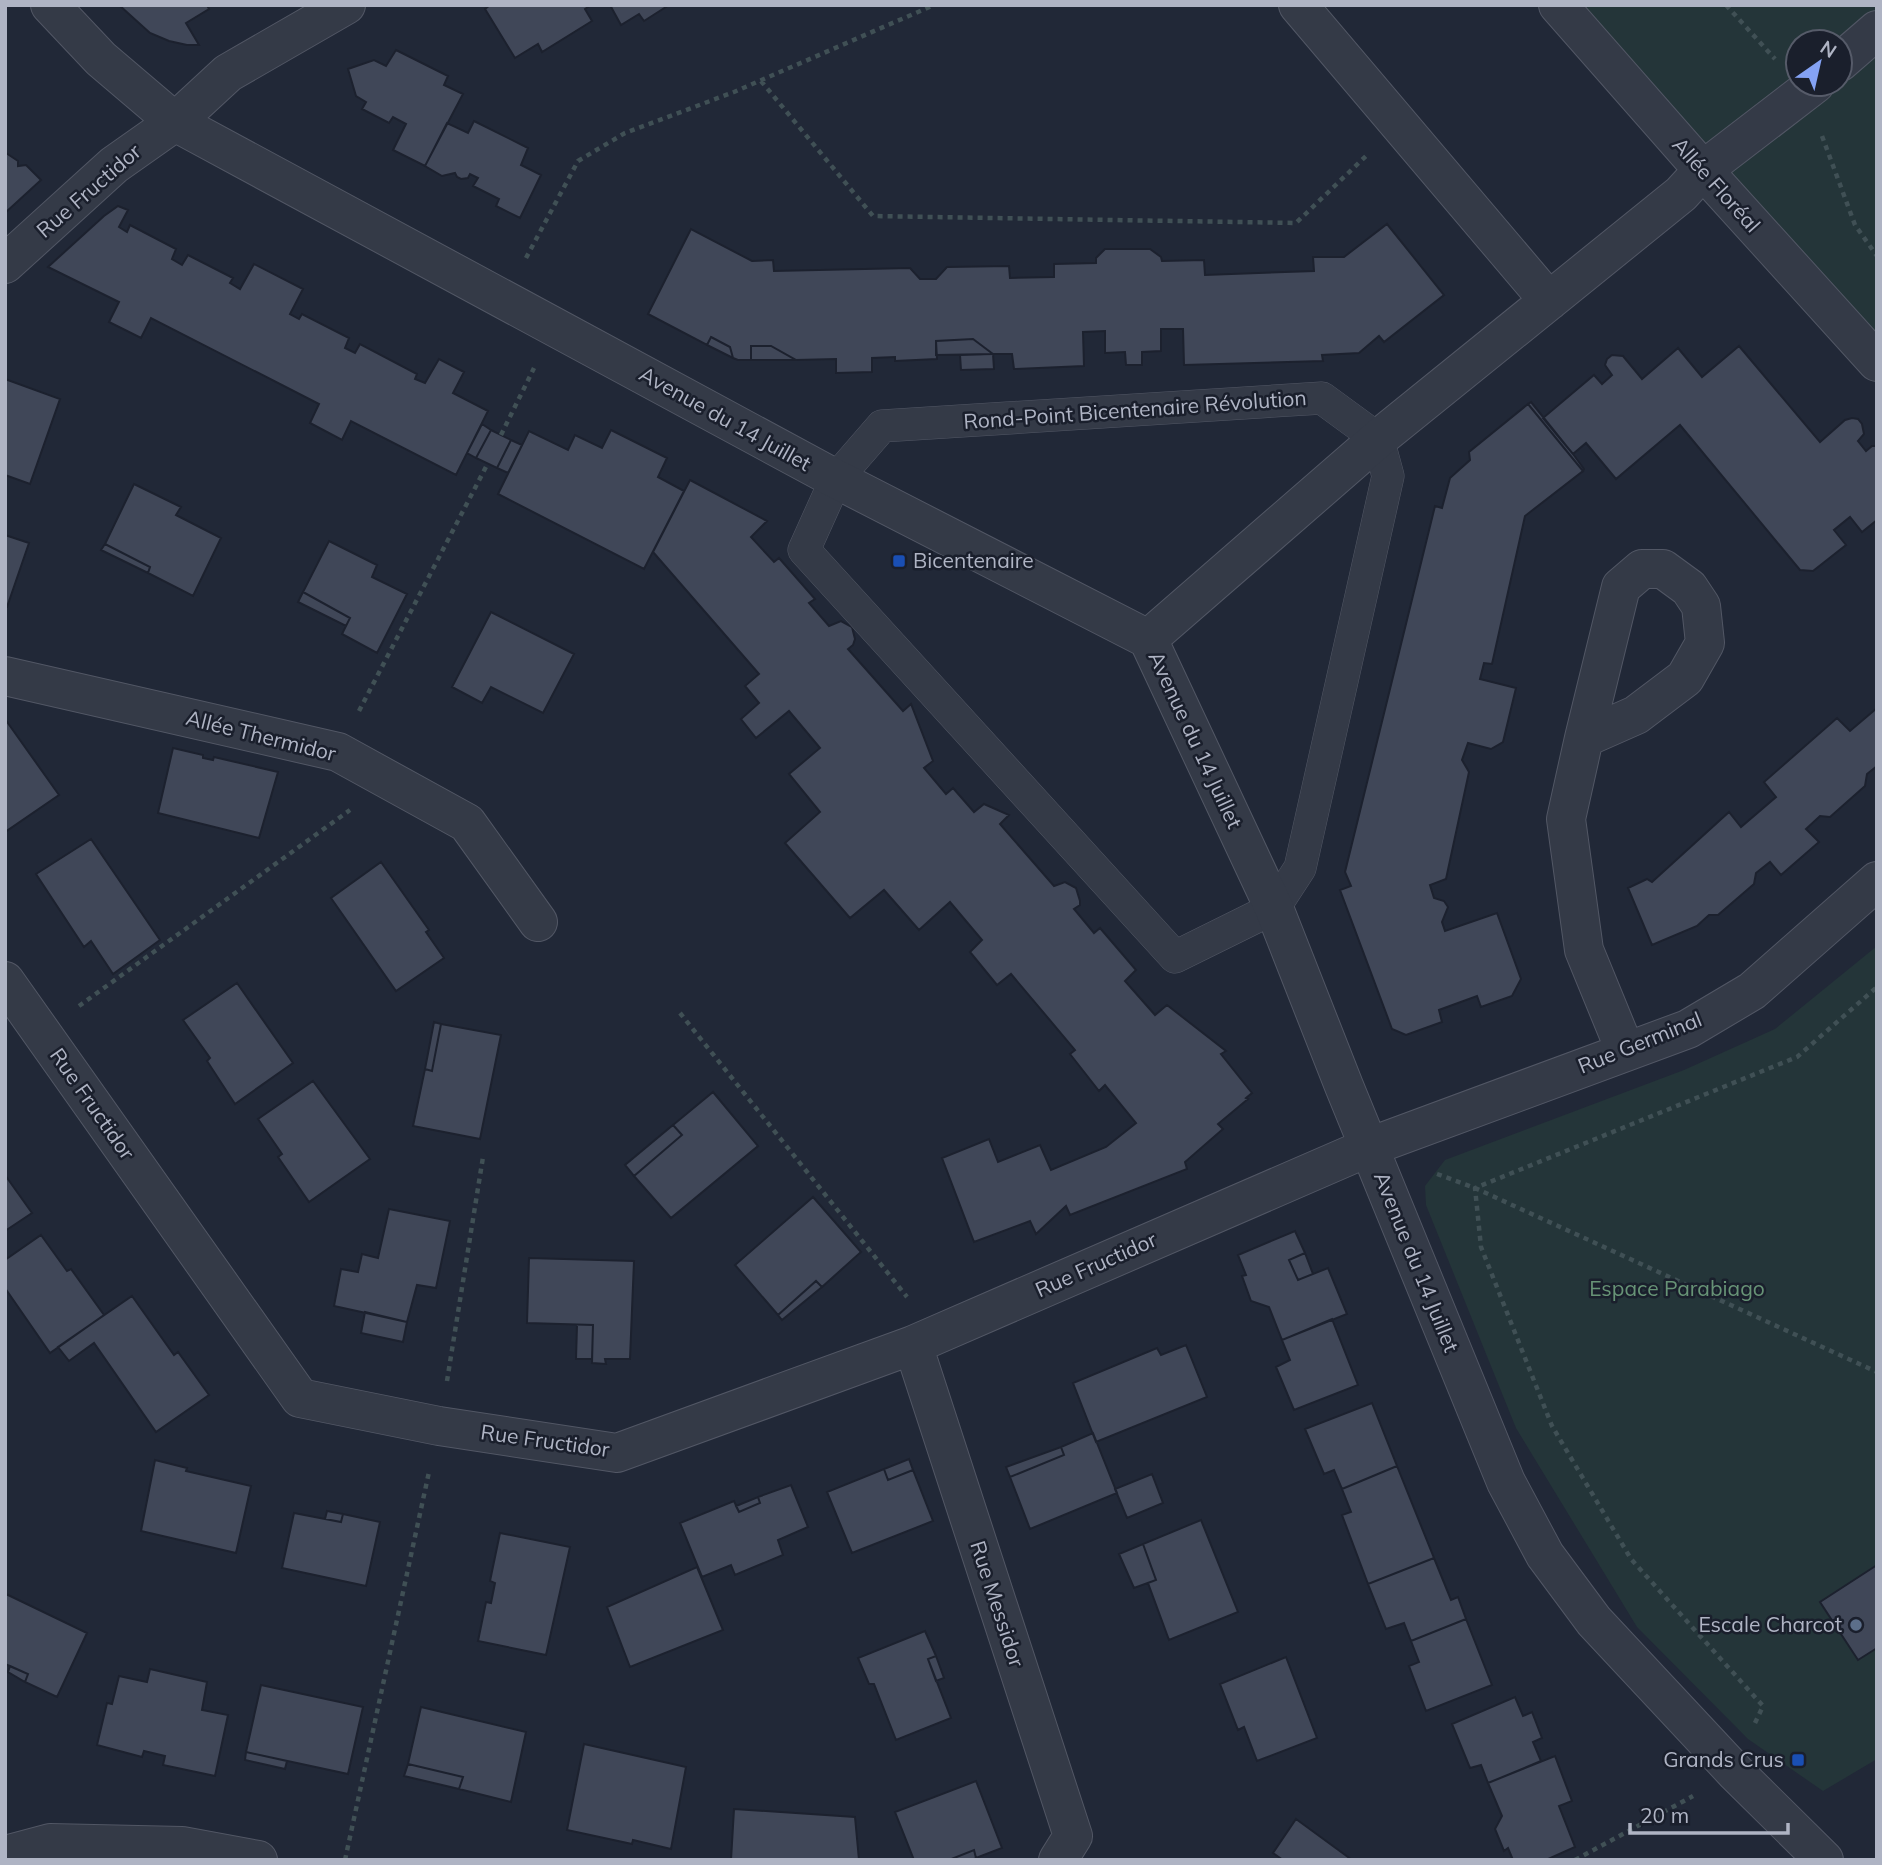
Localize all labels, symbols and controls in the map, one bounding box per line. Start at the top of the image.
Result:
north arrow [1784,28,1854,98]
text: N [1816,35,1841,63]
street label: Allée Floréal [1667,131,1766,237]
street label: Rue Fructidor [31,138,146,243]
street label: Avenue du 14 Juillet [635,360,816,476]
street label: Rond-Point Bicentenaire Révolution [962,384,1307,434]
place label: Bicentenaire [913,547,1034,573]
marker: Bicentenaire [891,553,907,569]
street label: Avenue du 14 Juillet [1143,647,1248,832]
street label: Allée Thermidor [184,704,339,766]
street label: Rue Germinal [1574,1005,1705,1079]
street label: Rue Fructidor [45,1043,141,1164]
street label: Avenue du 14 Juillet [1369,1168,1465,1356]
street label: Rue Fructidor [1031,1226,1161,1302]
park label: Espace Parabiago [1589,1275,1765,1301]
street label: Rue Fructidor [479,1418,612,1462]
street label: Rue Messidor [965,1537,1031,1670]
place label: Escale Charcot [1698,1611,1842,1637]
marker: Escale Charcot [1848,1617,1864,1633]
place label: Grands Crus [1663,1746,1784,1772]
marker: Grands Crus [1790,1752,1806,1768]
scale bar [1630,1792,1787,1836]
text: 20 m [1640,1802,1689,1828]

